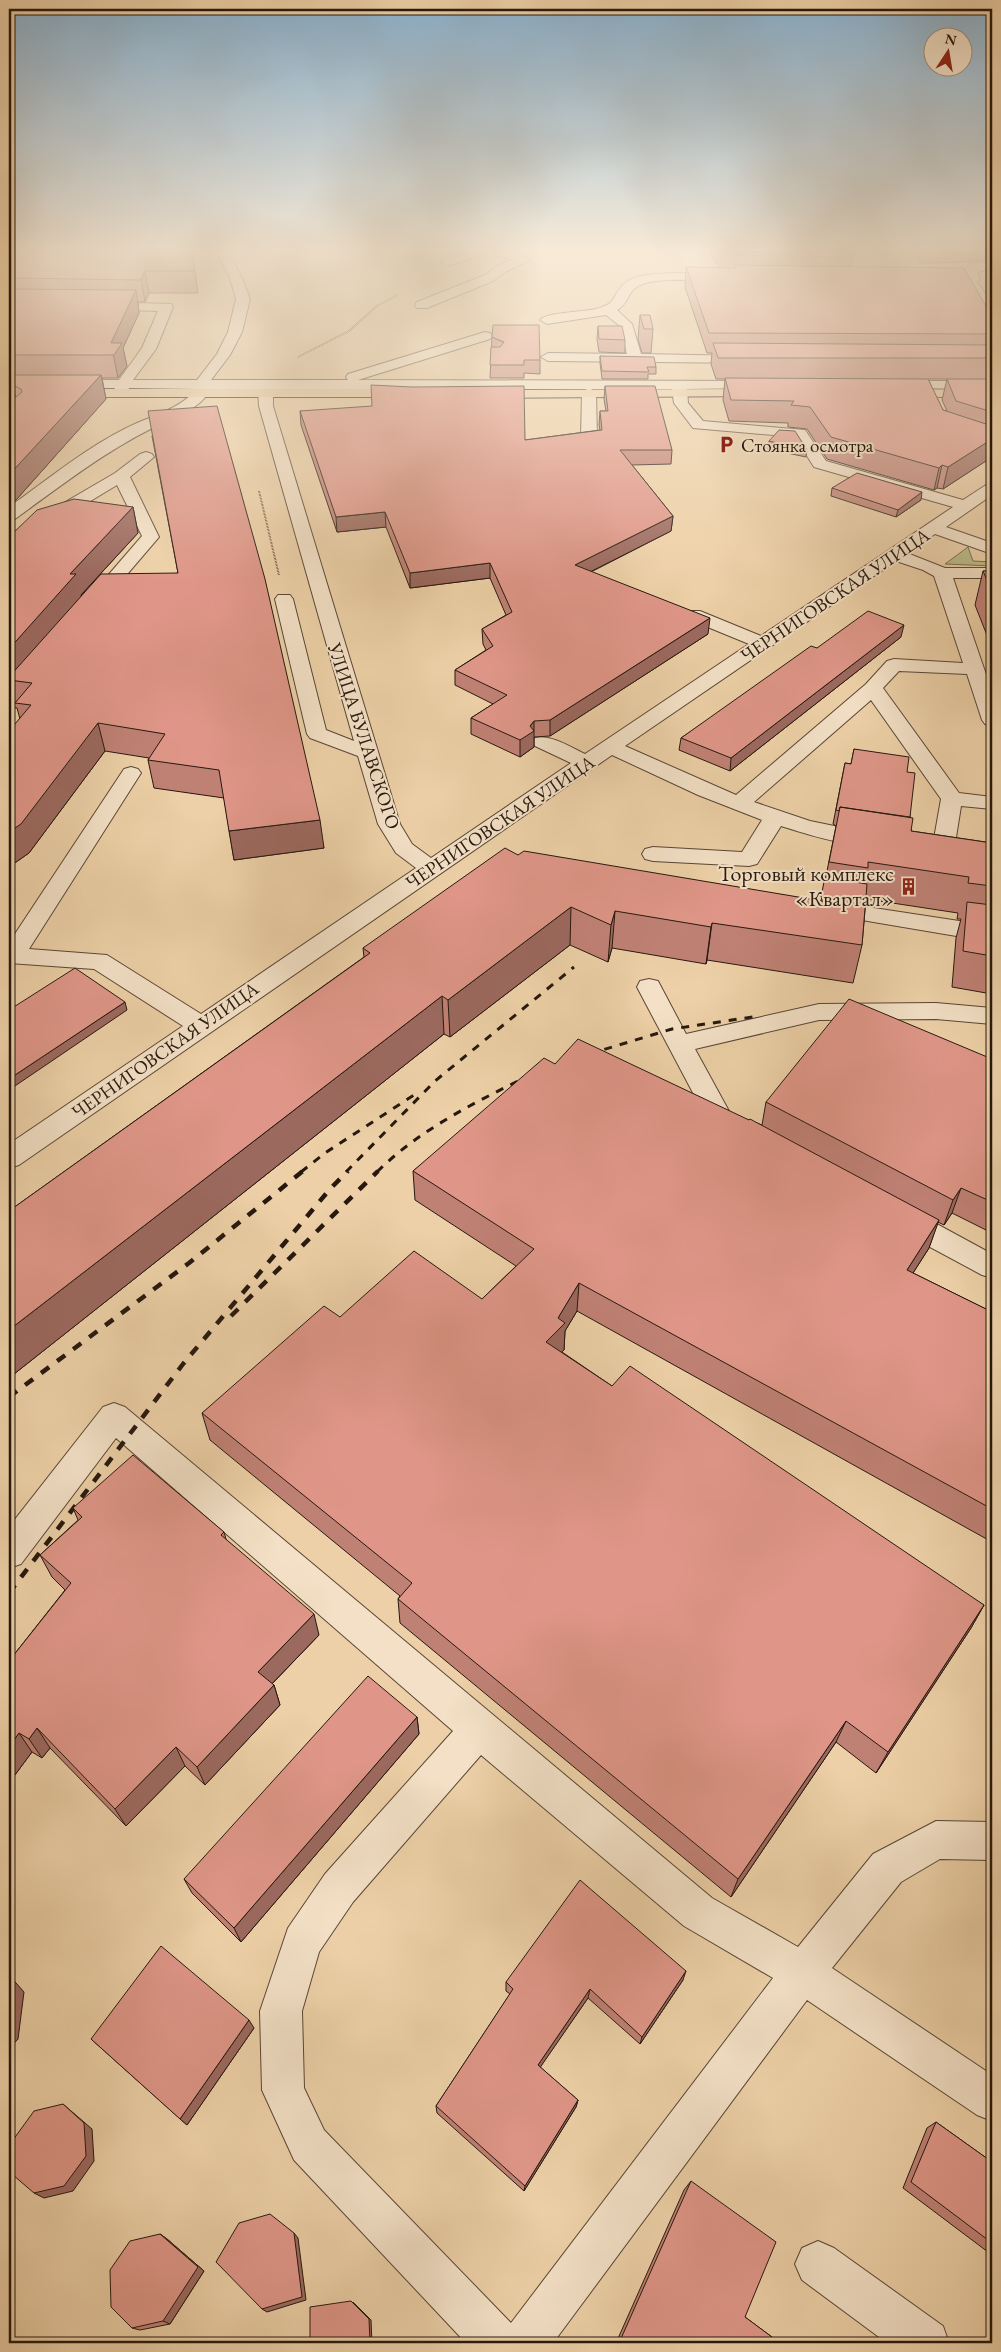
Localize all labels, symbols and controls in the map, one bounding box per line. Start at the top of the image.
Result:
north arrow [924,28,974,78]
text: N [943,29,959,49]
place label: Стоянка осмотра [741,433,874,458]
parking icon: Стоянка осмотра [717,435,737,455]
street label: ЧЕРНИГОВСКАЯ УЛИЦА [736,522,935,668]
street label: УЛИЦА БУЛАВСКОГО [322,639,406,832]
street label: ЧЕРНИГОВСКАЯ УЛИЦА [401,749,600,895]
place label: Торговый комплекс «Квартал» [718,859,894,913]
building icon: Торговый комплекс «Квартал» [898,876,918,896]
street label: ЧЕРНИГОВСКАЯ УЛИЦА [66,975,264,1124]

